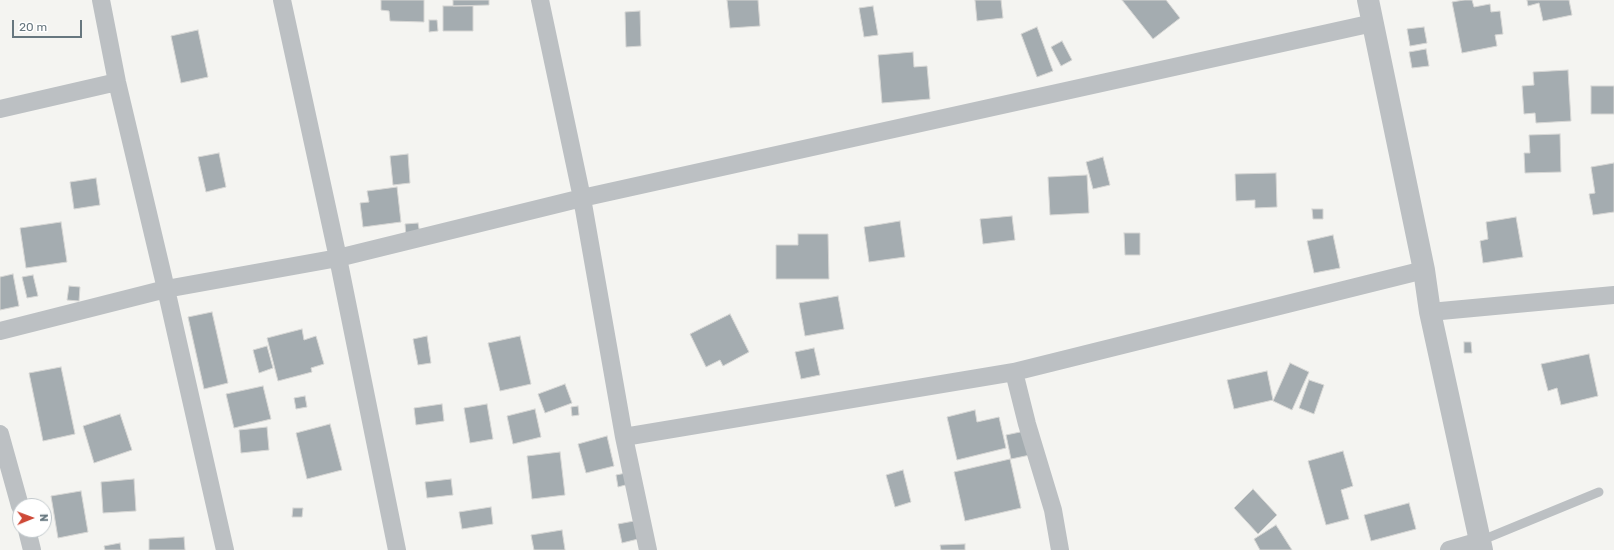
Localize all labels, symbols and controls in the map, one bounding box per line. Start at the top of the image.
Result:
scale bar [14,12,84,38]
text: 20 m [19,20,47,34]
north arrow [12,498,52,538]
text: N [37,514,50,522]

